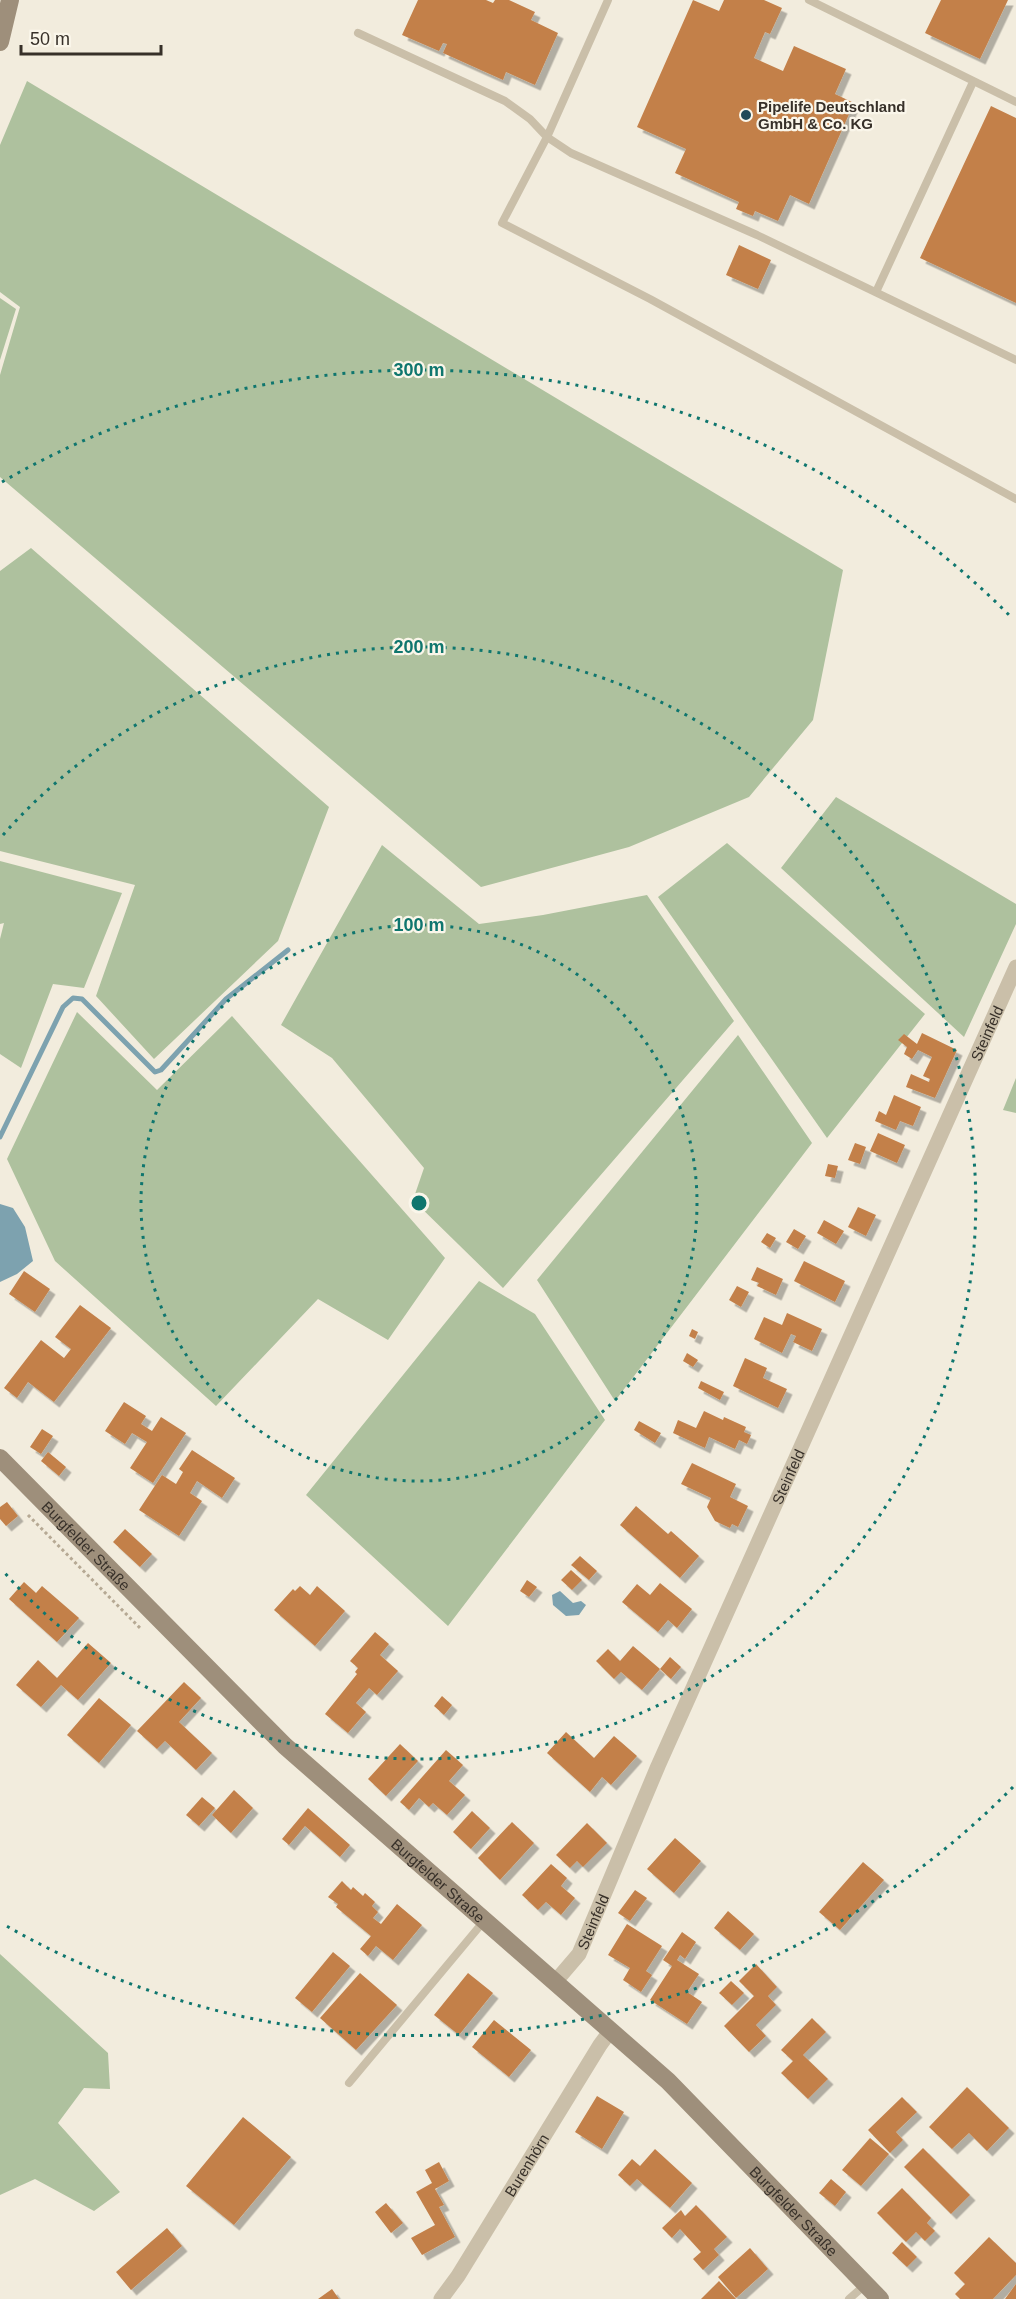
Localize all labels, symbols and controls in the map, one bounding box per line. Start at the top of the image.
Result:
scale bar [21,18,160,56]
text: 50 m [30,29,70,49]
place label: Pipelife Deutschland GmbH & Co. KG [758,98,906,132]
marker: Pipelife Deutschland GmbH & Co. KG [739,108,753,122]
text: 300 m [393,360,445,380]
text: 200 m [393,637,445,657]
text: 100 m [393,915,445,935]
street label: Steinfeld [967,1003,1006,1063]
centre of rings [409,1193,429,1213]
street label: Steinfeld [768,1446,807,1507]
street label: Burgfelder Straße [39,1497,134,1594]
street label: Burgfelder Straße [388,1835,489,1926]
street label: Steinfeld [573,1891,612,1952]
street label: Burenhörn [501,2131,552,2199]
street label: Burgfelder Straße [747,2162,842,2259]

